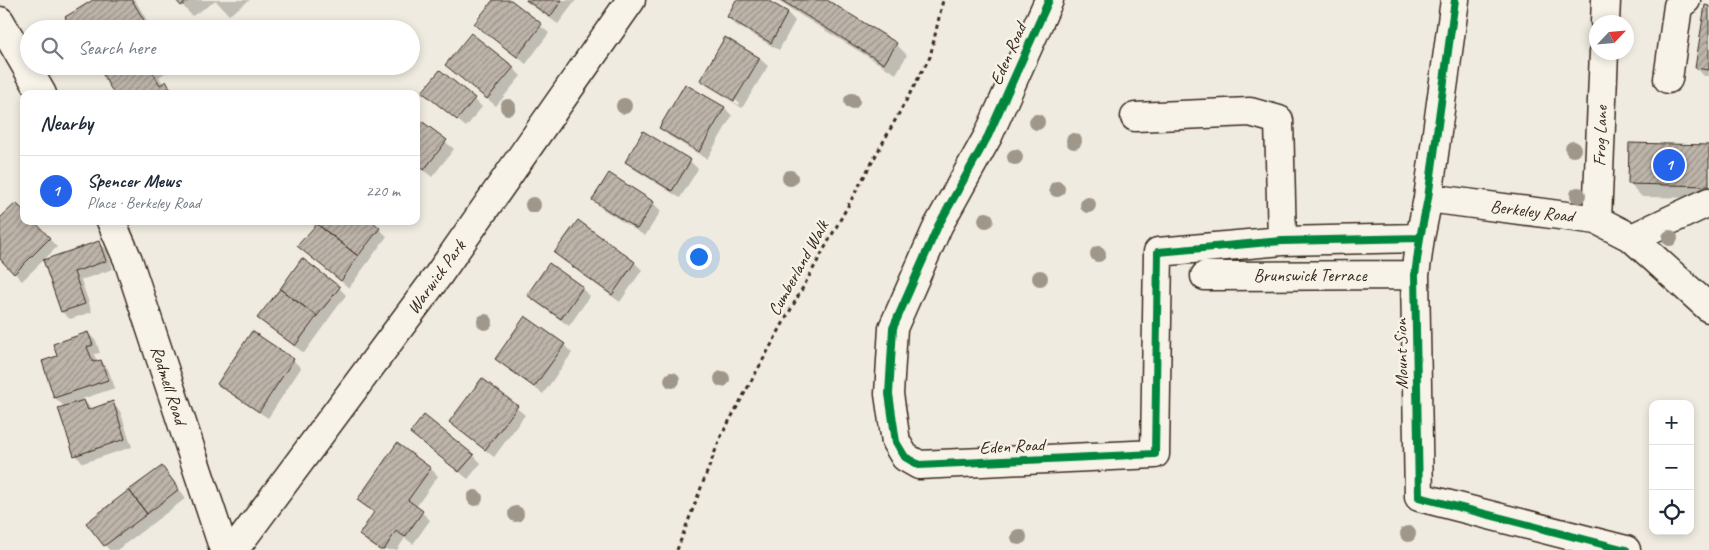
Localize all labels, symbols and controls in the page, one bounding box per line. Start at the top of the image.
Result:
north arrow [1589,15,1634,60]
street label: Eden Road [985,17,1032,88]
search box [20,20,420,75]
icon: search [38,34,66,62]
text: Search here [78,36,155,60]
street label: Frog Lane [1588,104,1612,167]
text: Nearby [40,110,93,136]
pin: 1 [1653,146,1685,184]
text: Spencer Mews [87,169,180,193]
text: 1 [52,181,60,201]
text: 220 m [366,181,400,201]
text: Place · Berkeley Road [87,193,200,213]
street label: Berkeley Road [1489,195,1578,227]
street label: Cumberland Walk [763,215,834,320]
street label: Warwick Park [402,235,471,318]
your location [686,244,712,270]
street label: Brunswick Terrace [1253,264,1368,286]
street label: Mount Sion [1389,317,1413,390]
street label: Rodmell Road [146,343,193,430]
map controls [1649,400,1694,535]
button: + [1649,400,1694,445]
street label: Eden Road [979,433,1048,459]
button: − [1649,445,1694,490]
button: locate [1649,490,1694,535]

